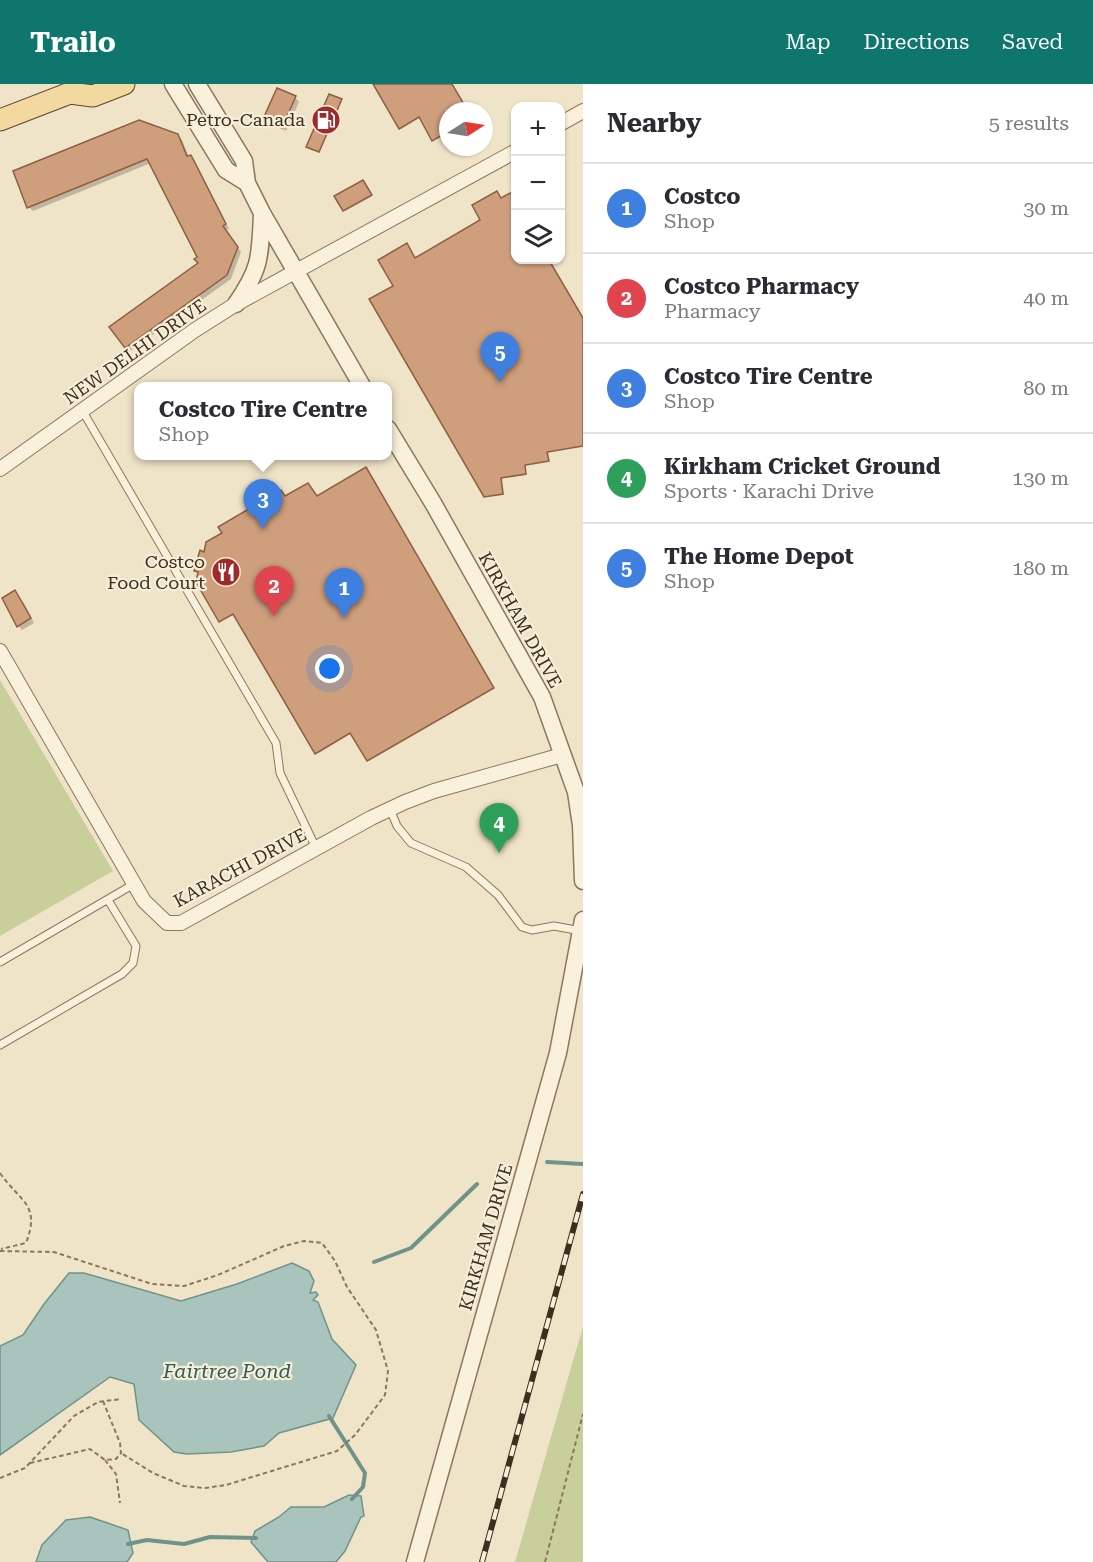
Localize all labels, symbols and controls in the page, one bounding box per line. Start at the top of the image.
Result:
text: Trailo [30,26,116,59]
text: Map [786,30,830,54]
text: Directions [863,30,969,54]
text: Saved [1002,30,1063,54]
north arrow [439,102,493,156]
map controls [511,102,565,264]
button: + [511,102,565,156]
fuel station icon: Petro-Canada [310,104,342,136]
text: Nearby [607,108,701,138]
place label: Petro-Canada [186,109,305,130]
text: 5 results [989,111,1069,135]
button: − [511,156,565,210]
text: Costco [664,184,741,209]
text: 1 [621,196,632,220]
text: 30 m [1023,196,1069,220]
text: Shop [664,209,715,233]
button: layers [511,210,565,264]
text: Costco Pharmacy [664,274,859,299]
text: 2 [621,286,632,310]
text: 40 m [1023,286,1069,310]
street label: NEW DELHI DRIVE [60,295,210,409]
text: Pharmacy [664,299,761,323]
pin: 5 [480,332,520,382]
text: Costco Tire Centre [664,364,873,389]
text: 3 [621,376,632,400]
text: 80 m [1023,376,1069,400]
popup [134,382,392,460]
text: Shop [664,389,715,413]
text: Costco Tire Centre [159,397,367,422]
text: Shop [159,422,209,446]
text: Kirkham Cricket Ground [664,454,940,479]
text: 4 [621,466,632,490]
text: 130 m [1012,466,1069,490]
text: Sports · Karachi Drive [664,479,874,503]
pin: 3 [244,480,282,529]
text: The Home Depot [664,544,854,569]
street label: KIRKHAM DRIVE [474,548,566,691]
place label: Costco Food Court [107,551,205,593]
restaurant icon: Costco Food Court [210,556,242,588]
text: 5 [621,556,632,580]
text: 180 m [1012,556,1069,580]
pin: 2 [254,566,294,616]
pin: 1 [324,568,364,618]
text: Shop [664,569,715,593]
your location [315,654,344,683]
pin: 4 [480,804,518,853]
street label: KARACHI DRIVE [170,824,310,911]
street label: KIRKHAM DRIVE [454,1161,517,1313]
water label: Fairtree Pond [162,1359,291,1383]

